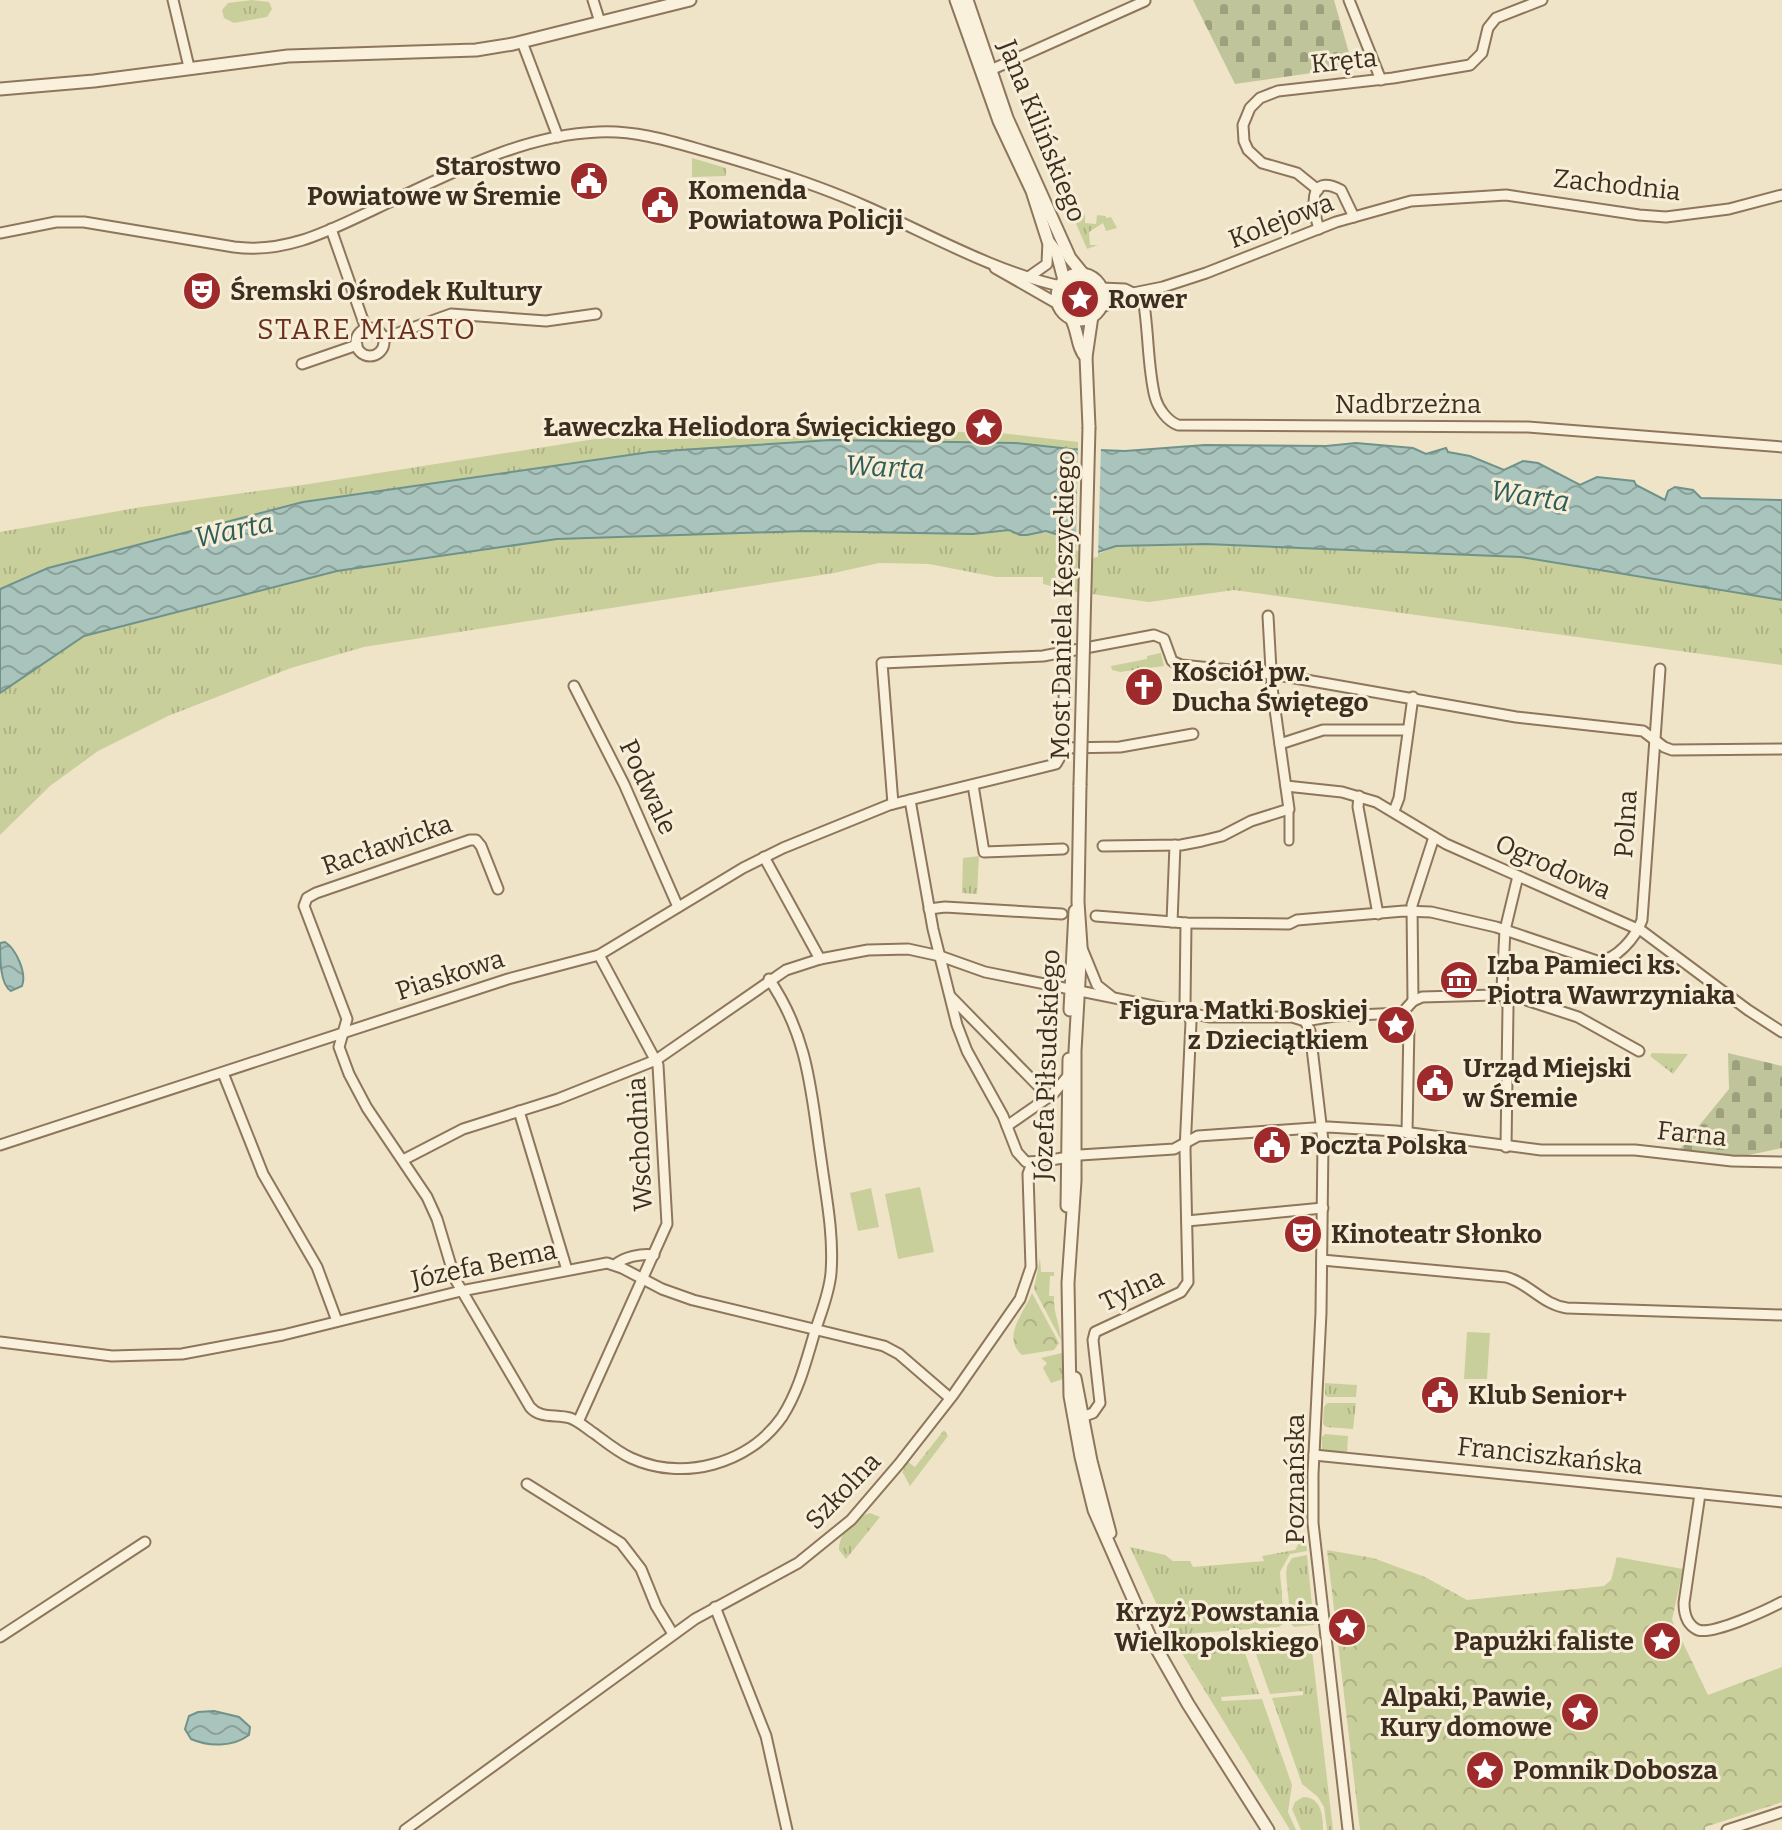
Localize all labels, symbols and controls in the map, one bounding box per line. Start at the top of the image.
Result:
street label: Jana Kilińskiego [991,35,1093,226]
street label: Kręta [1309,42,1379,80]
place label: Starostwo Powiatowe w Śremie [307,151,561,212]
public building icon: Starostwo Powiatowe w Śremie [568,160,610,202]
street label: Zachodnia [1552,163,1682,207]
place label: Komenda Powiatowa Policji [688,175,904,236]
public building icon: Komenda Powiatowa Policji [639,184,681,226]
street label: Kolejowa [1224,187,1338,255]
theatre icon: Śremski Ośrodek Kultury [181,270,223,312]
place label: Śremski Ośrodek Kultury [230,275,542,307]
place icon: Rower [1059,278,1101,320]
place label: Rower [1108,284,1187,315]
district label: STARE MIASTO [257,313,477,346]
street label: Nadbrzeżna [1335,389,1481,420]
place icon: Ławeczka Heliodora Święcickiego [963,406,1005,448]
place label: Ławeczka Heliodora Święcickiego [543,411,956,443]
water label: Warta [844,448,926,486]
street label: Most Daniela Kęszyckiego [1045,450,1081,760]
water label: Warta [1488,473,1572,519]
water label: Warta [192,506,276,554]
place label: Kościół pw. Ducha Świętego [1172,657,1368,718]
church icon: Kościół pw. Ducha Świętego [1123,666,1165,708]
street label: Podwale [613,735,683,839]
street label: Polna [1608,789,1644,859]
street label: Racławicka [318,808,456,882]
street label: Ogrodowa [1490,828,1616,906]
street label: Piaskowa [392,943,508,1007]
street label: Józefa Piłsudskiego [1027,949,1067,1182]
place label: Izba Pamieci ks. Piotra Wawrzyniaka [1487,950,1736,1011]
museum icon: Izba Pamieci ks. Piotra Wawrzyniaka [1438,959,1480,1001]
place label: Figura Matki Boskiej z Dzieciątkiem [1119,995,1368,1056]
place icon: Figura Matki Boskiej z Dzieciątkiem [1375,1004,1417,1046]
place label: Urząd Miejski w Śremie [1462,1053,1631,1114]
public building icon: Urząd Miejski w Śremie [1414,1062,1456,1104]
street label: Wschodnia [621,1076,659,1212]
street label: Farna [1656,1115,1728,1153]
public building icon: Poczta Polska [1251,1124,1293,1166]
place label: Poczta Polska [1300,1130,1468,1161]
theatre icon: Kinoteatr Słonko [1282,1213,1324,1255]
place label: Kinoteatr Słonko [1331,1219,1542,1250]
street label: Józefa Bema [407,1234,560,1296]
street label: Tylna [1095,1262,1169,1318]
public building icon: Klub Senior+ [1419,1374,1461,1416]
place label: Klub Senior+ [1468,1380,1627,1411]
street label: Poznańska [1280,1414,1311,1544]
street label: Franciszkańska [1456,1431,1644,1481]
street label: Szkolna [799,1446,887,1536]
place label: Krzyż Powstania Wielkopolskiego [1114,1597,1319,1658]
place icon: Krzyż Powstania Wielkopolskiego [1326,1606,1368,1648]
place icon: Papużki faliste [1641,1620,1683,1662]
place label: Papużki faliste [1454,1626,1634,1657]
place label: Alpaki, Pawie, Kury domowe [1380,1682,1552,1743]
place icon: Alpaki, Pawie, Kury domowe [1559,1691,1601,1733]
place icon: Pomnik Dobosza [1464,1749,1506,1791]
place label: Pomnik Dobosza [1513,1755,1718,1786]

